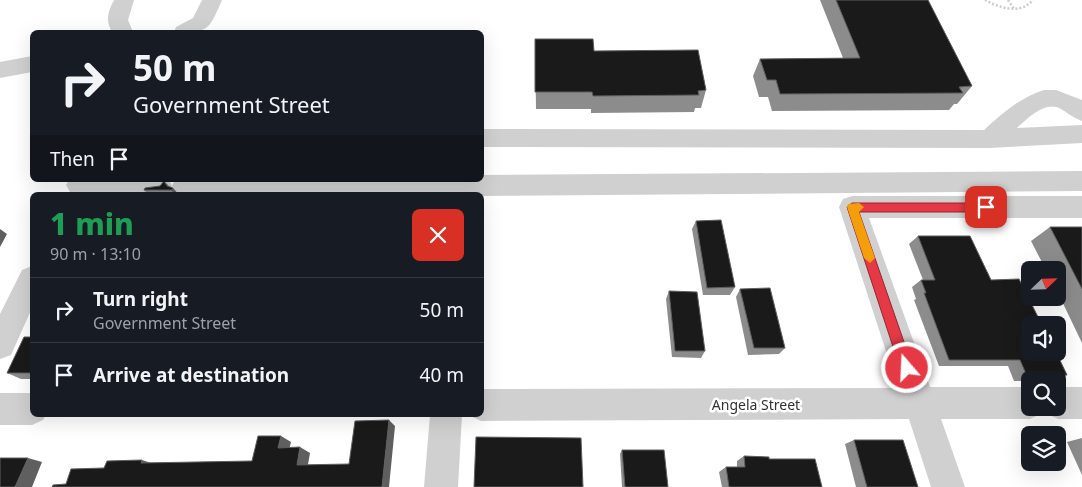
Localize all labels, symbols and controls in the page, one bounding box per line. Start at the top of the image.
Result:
text: 50 m [133,44,216,91]
icon: right [50,50,115,115]
text: Government Street [133,89,330,119]
icon: arrive [105,145,133,173]
text: Then [50,146,95,172]
pin [965,186,1007,228]
icon: arrive [972,193,1000,221]
text: 1 min [50,203,134,244]
button: close [412,209,464,261]
text: 90 m · 13:10 [50,243,141,265]
north arrow [1021,261,1066,306]
map controls [1021,261,1066,471]
text: Turn right [93,286,188,312]
icon: right [50,296,78,324]
text: 50 m [420,297,464,323]
text: Government Street [93,312,236,334]
button: sound [1021,316,1066,361]
position arrow [880,341,932,393]
icon: arrive [50,361,78,389]
text: Arrive at destination [93,362,289,388]
text: 40 m [420,362,464,388]
button: search [1021,371,1066,416]
street label: Angela Street [712,395,800,414]
button: layers [1021,426,1066,471]

